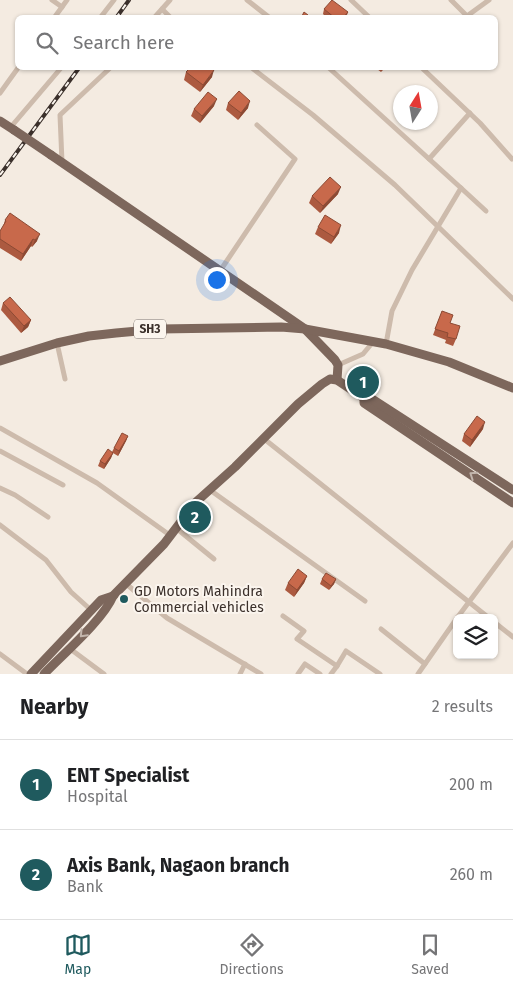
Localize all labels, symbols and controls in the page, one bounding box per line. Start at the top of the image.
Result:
search box [15,15,498,70]
icon: search [33,29,61,57]
text: Search here [73,31,174,54]
north arrow [393,85,438,130]
your location [204,267,230,293]
road number: SH3 [134,320,166,338]
pin: 1 [347,363,379,401]
one-way arrow [469,472,479,481]
pin: 2 [179,498,211,536]
place label: GD Motors Mahindra Commercial vehicles [134,583,264,616]
marker: GD Motors Mahindra Commercial vehicles [118,593,130,605]
map controls [453,614,498,659]
button: layers [453,614,498,659]
one-way arrow [80,629,89,638]
text: Nearby [20,694,88,720]
text: 2 results [432,697,493,716]
text: ENT Specialist [67,764,189,787]
text: 1 [32,775,40,794]
text: 200 m [449,775,493,794]
text: Hospital [67,787,128,806]
text: Axis Bank, Nagaon branch [67,854,289,877]
text: 2 [32,865,40,884]
text: 260 m [450,865,493,884]
text: Bank [67,877,103,896]
tab: Map [64,931,92,978]
tab: Directions [219,931,284,978]
tab: Saved [411,931,449,978]

